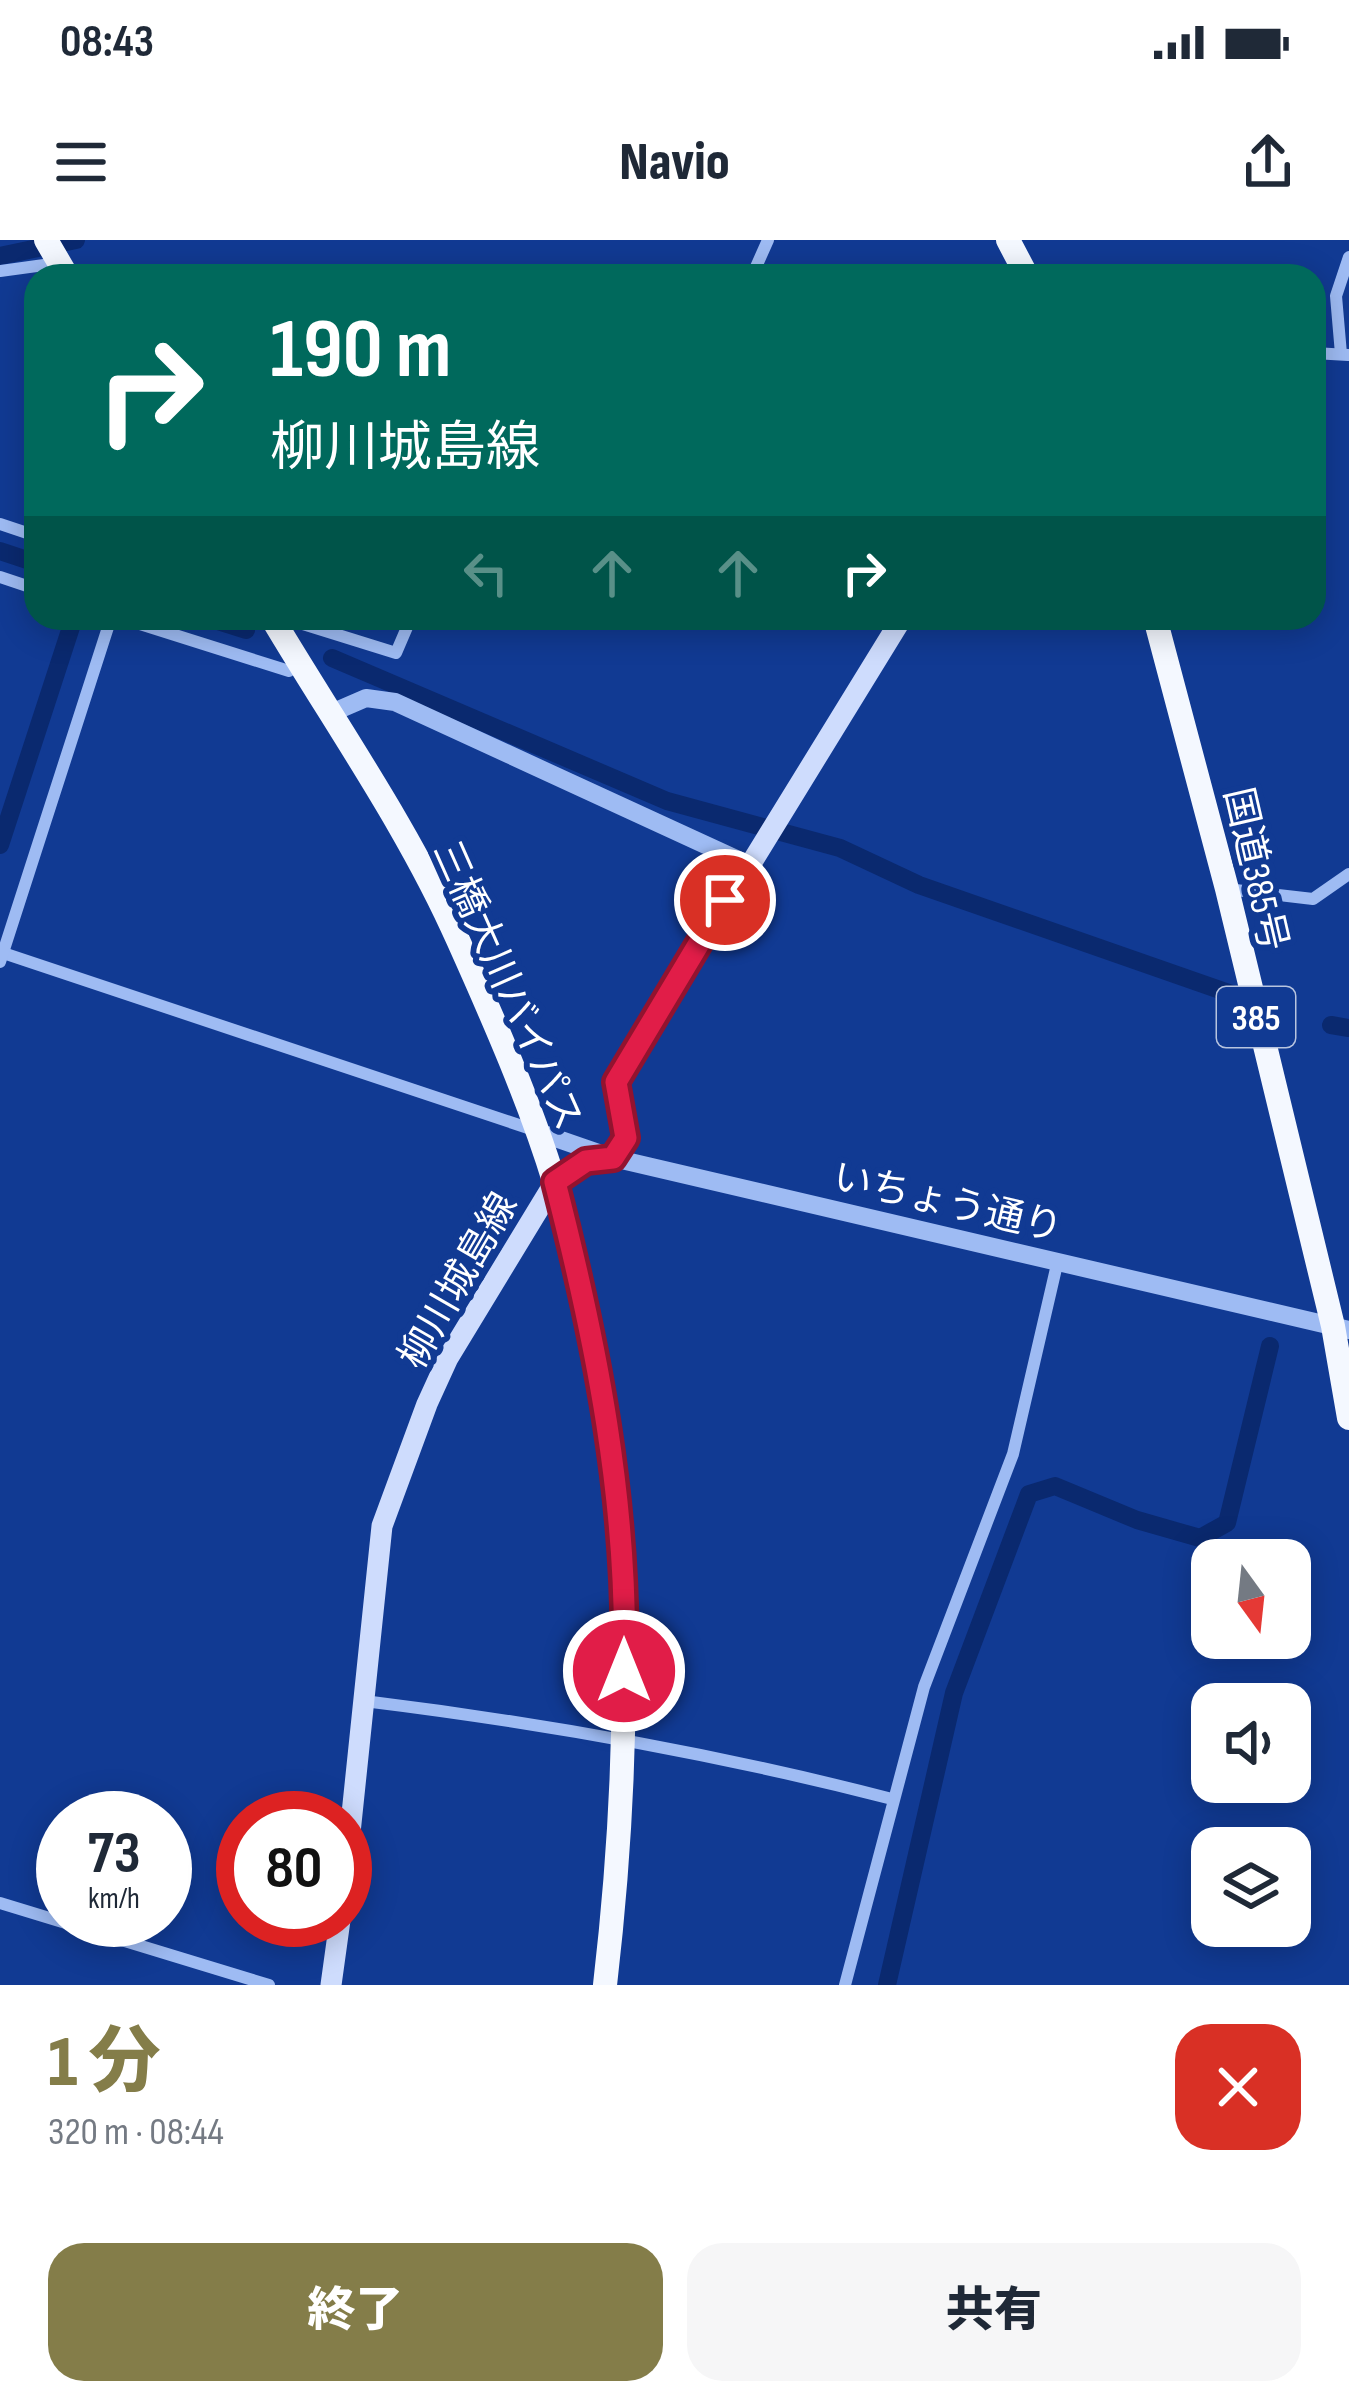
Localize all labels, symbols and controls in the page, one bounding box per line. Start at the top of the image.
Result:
text: 08:43 [60,15,154,70]
icon: menu [48,129,114,195]
icon: share [1235,129,1301,195]
text: Navio [619,130,730,195]
text: 190 m [270,300,452,401]
icon: right [72,312,228,468]
text: 柳川城島線 [270,416,540,481]
icon: left [453,540,519,606]
icon: ahead [579,540,645,606]
icon: ahead [705,540,771,606]
icon: right [831,540,897,606]
street label: 国道385号 [1213,783,1296,956]
street label: 三橋大川バイパス [422,834,591,1138]
pin [674,849,776,951]
icon: arrive [692,867,758,933]
road number: 385 [1217,987,1295,1047]
street label: いちょう通り [828,1154,1067,1253]
street label: 柳川城島線 [390,1185,528,1377]
north arrow [1191,1539,1311,1659]
map controls [1191,1539,1311,1947]
position arrow [561,1608,687,1734]
button: sound [1191,1683,1311,1803]
speed limit sign: 80 [216,1791,372,1947]
text: 73 [87,1818,141,1890]
button: layers [1191,1827,1311,1947]
text: km/h [88,1881,140,1917]
text: 1 分 [48,2020,161,2107]
button: close [1175,2024,1301,2150]
text: 320 m · 08:44 [48,2109,224,2156]
button: 終了 [48,2243,663,2381]
button: 共有 [687,2243,1301,2381]

